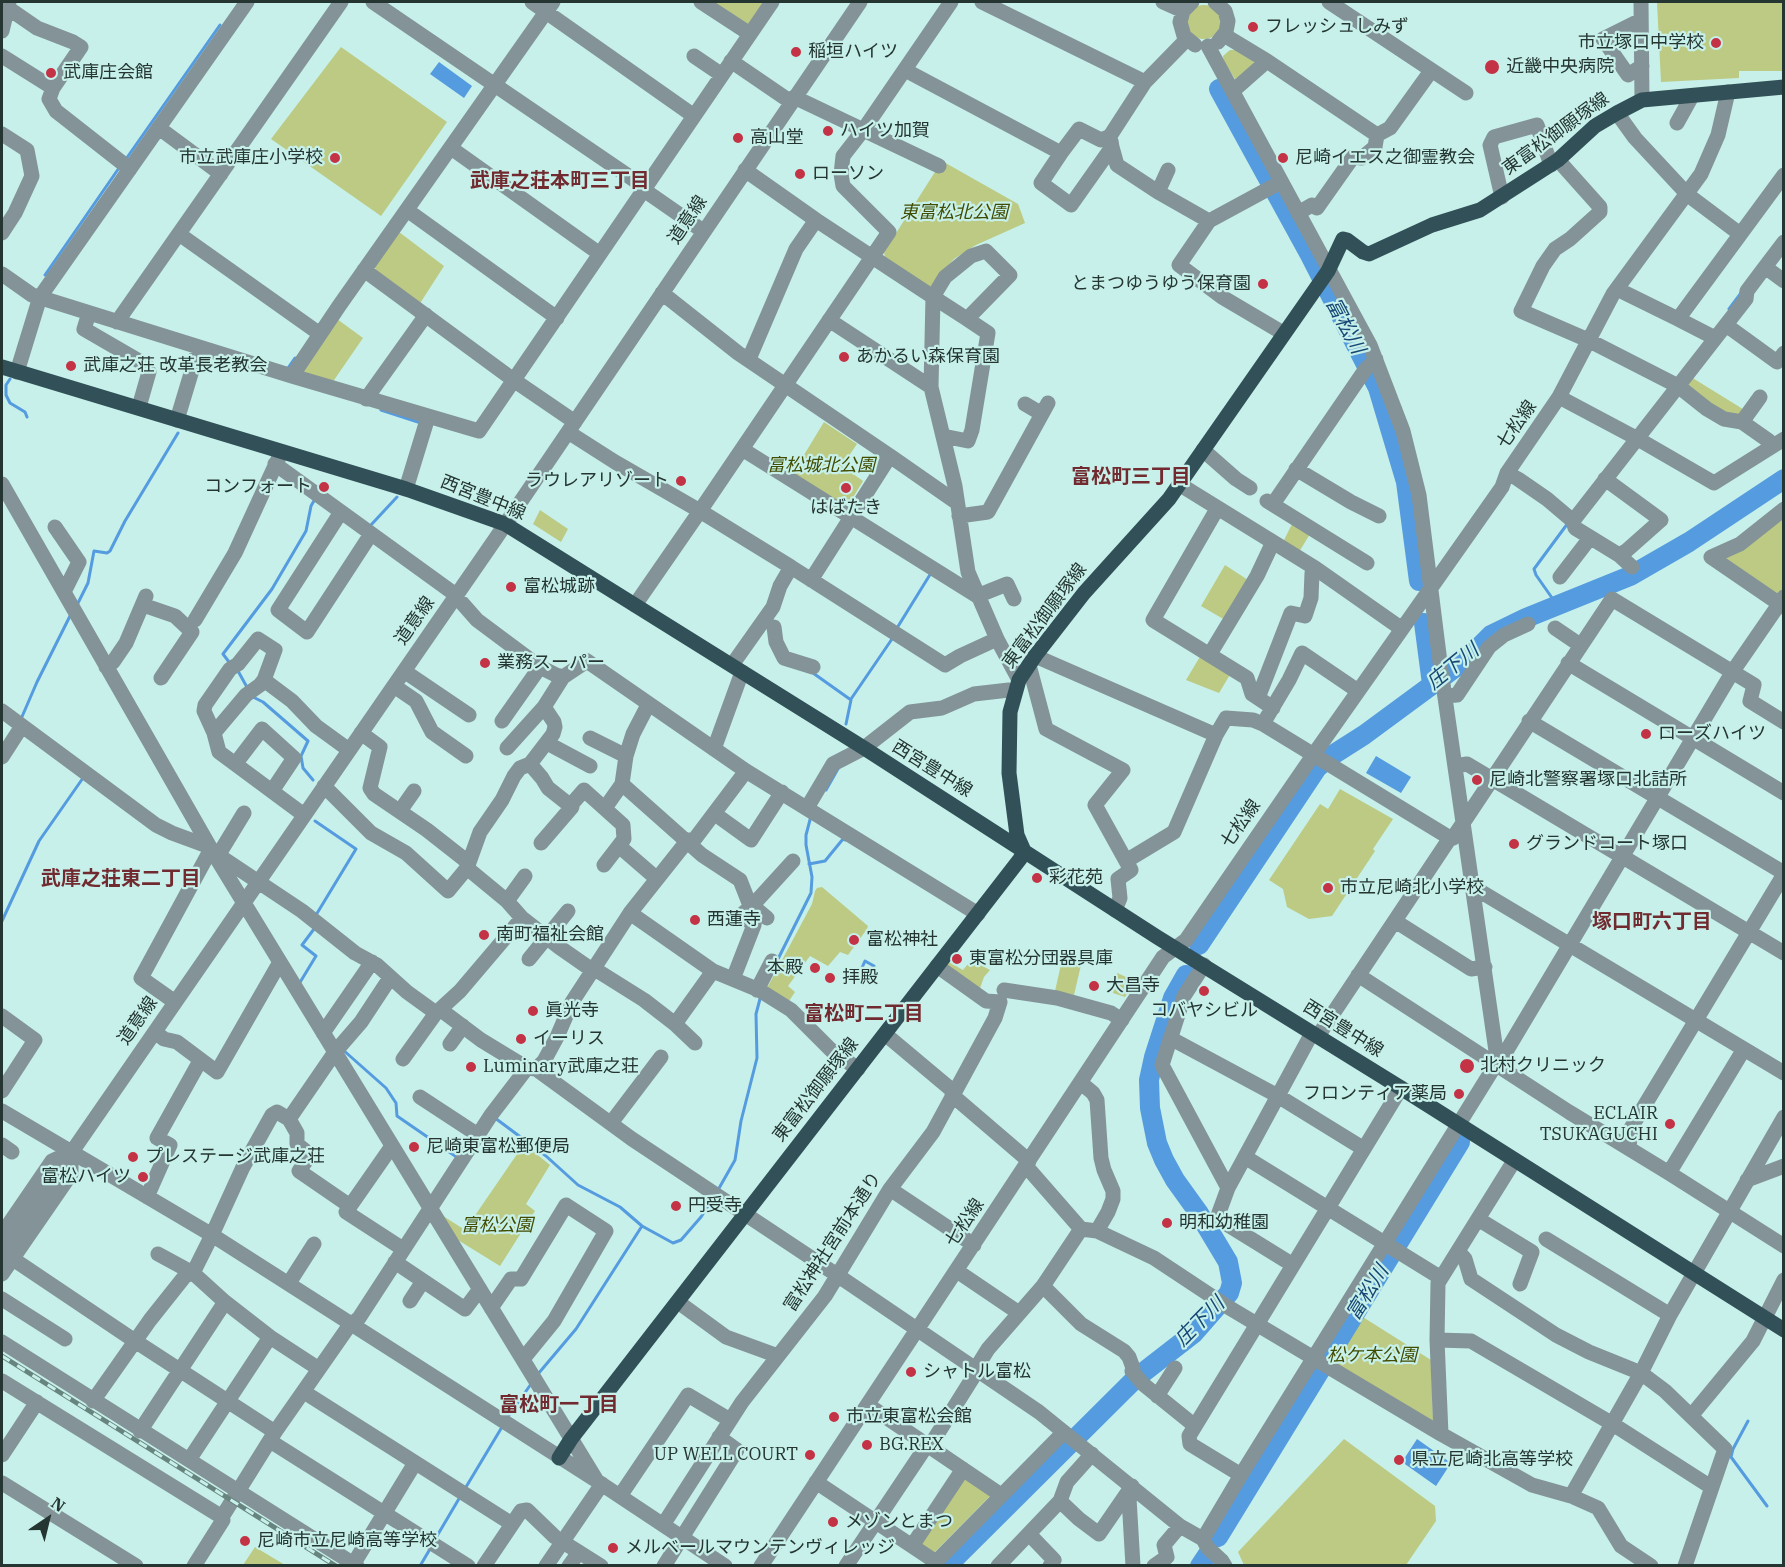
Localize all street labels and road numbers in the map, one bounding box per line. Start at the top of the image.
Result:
street label: 東富松御願塚線 [1499,88,1613,180]
street label: 道意線 [664,192,712,248]
street label: 七松線 [1493,397,1541,453]
street label: 西宮豊中線 [437,471,529,525]
street label: 東富松御願塚線 [998,559,1092,673]
street label: 道意線 [391,593,439,649]
street label: 西宮豊中線 [888,736,976,802]
street label: 七松線 [1217,796,1265,852]
street label: 道意線 [114,993,162,1049]
street label: 西宮豊中線 [1299,996,1387,1062]
street label: 東富松御願塚線 [769,1034,863,1146]
street label: 富松神社宮前本通り [780,1168,886,1316]
street label: 七松線 [941,1195,989,1251]

